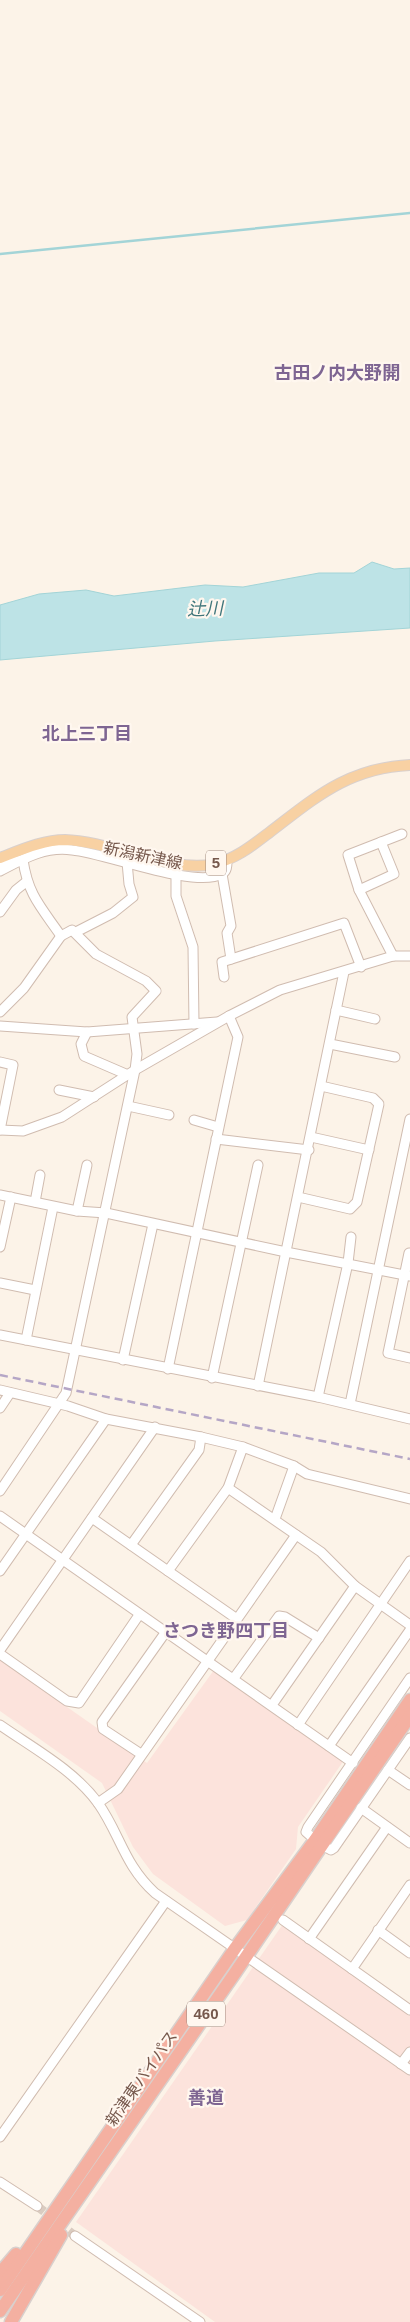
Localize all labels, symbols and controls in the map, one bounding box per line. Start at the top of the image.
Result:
district label: 古田ノ内大野開 [274,363,400,383]
water label: 辻川 [187,598,225,620]
district label: 北上三丁目 [42,724,132,744]
street label: 新潟新津線 [102,839,184,872]
road number: 5 [206,850,226,876]
district label: さつき野四丁目 [163,1621,289,1641]
road number: 460 [187,2002,225,2026]
street label: 新津東バイパス [102,2028,180,2129]
district label: 善道 [188,2088,224,2108]

